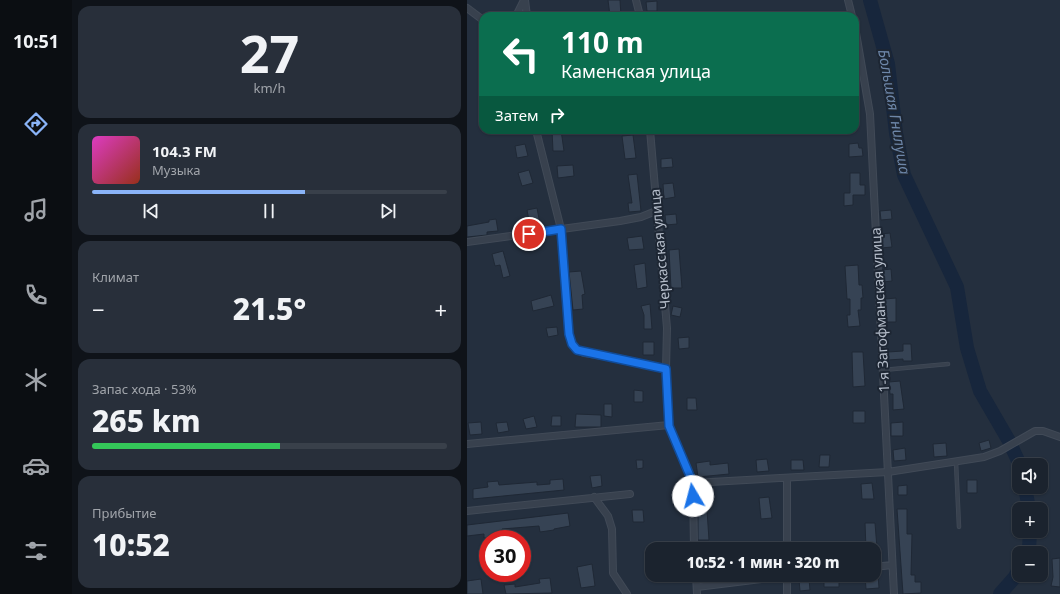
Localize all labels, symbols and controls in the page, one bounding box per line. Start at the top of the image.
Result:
text: 27 [240,17,299,88]
text: 110 m [561,23,644,61]
icon: left [495,28,547,80]
text: 10:51 [13,29,59,53]
water label: Большая Гнилуша [874,48,916,176]
text: Каменская улица [561,59,711,83]
text: km/h [254,79,285,97]
icon: right [546,104,568,126]
text: Затем [495,105,538,125]
icon: directions [22,110,50,138]
text: 104.3 FM [152,141,217,161]
text: Музыка [152,161,201,179]
street label: Черкасская улица [645,188,674,310]
icon: music [22,196,50,224]
icon: previous [140,200,162,222]
icon: pause [258,200,280,222]
icon: next [377,200,399,222]
pin [512,217,546,251]
icon: arrive [518,223,540,245]
street label: 1-я Загофманская улица [866,227,893,393]
text: Климат [92,268,139,286]
icon: phone [22,281,50,309]
text: 21.5° [233,288,306,329]
text: − [92,294,105,324]
text: + [434,294,447,324]
icon: climate [22,366,50,394]
text: Запас хода · 53% [92,380,197,398]
text: 265 km [92,400,201,441]
icon: car [22,452,50,480]
map controls [1012,458,1048,582]
button: sound [1012,458,1048,494]
position arrow [672,475,714,517]
button: + [1012,502,1048,538]
text: Прибытие [92,504,156,522]
text: 10:52 [92,524,170,565]
speed limit sign: 30 [479,530,531,582]
icon: filters [22,537,50,565]
button: − [1012,546,1048,582]
text: 10:52 · 1 мин · 320 m [686,552,840,572]

